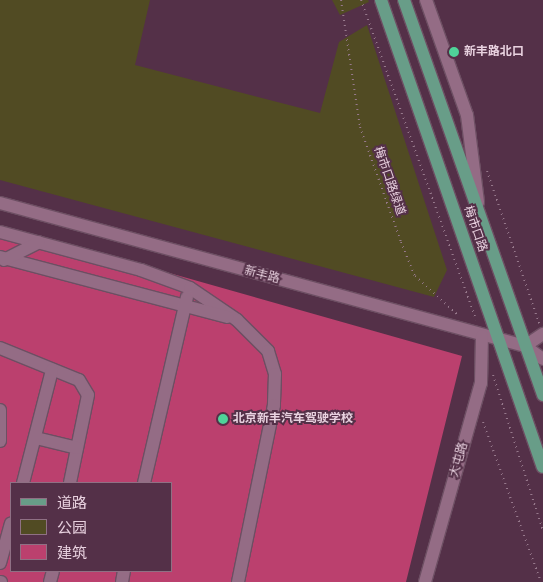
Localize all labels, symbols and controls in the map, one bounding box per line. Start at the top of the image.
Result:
place label: 新丰路北口 [464,45,524,59]
marker: 新丰路北口 [448,46,460,58]
street label: 梅市口路绿道 [370,145,408,217]
street label: 梅市口路 [460,204,490,254]
street label: 新丰路 [243,263,281,287]
place label: 北京新丰汽车驾驶学校 [233,412,353,426]
marker: 北京新丰汽车驾驶学校 [217,413,229,425]
street label: 大屯路 [447,441,471,479]
legend [10,482,172,572]
text: 道路 [57,494,87,512]
text: 公园 [57,519,87,537]
text: 建筑 [57,544,87,562]

